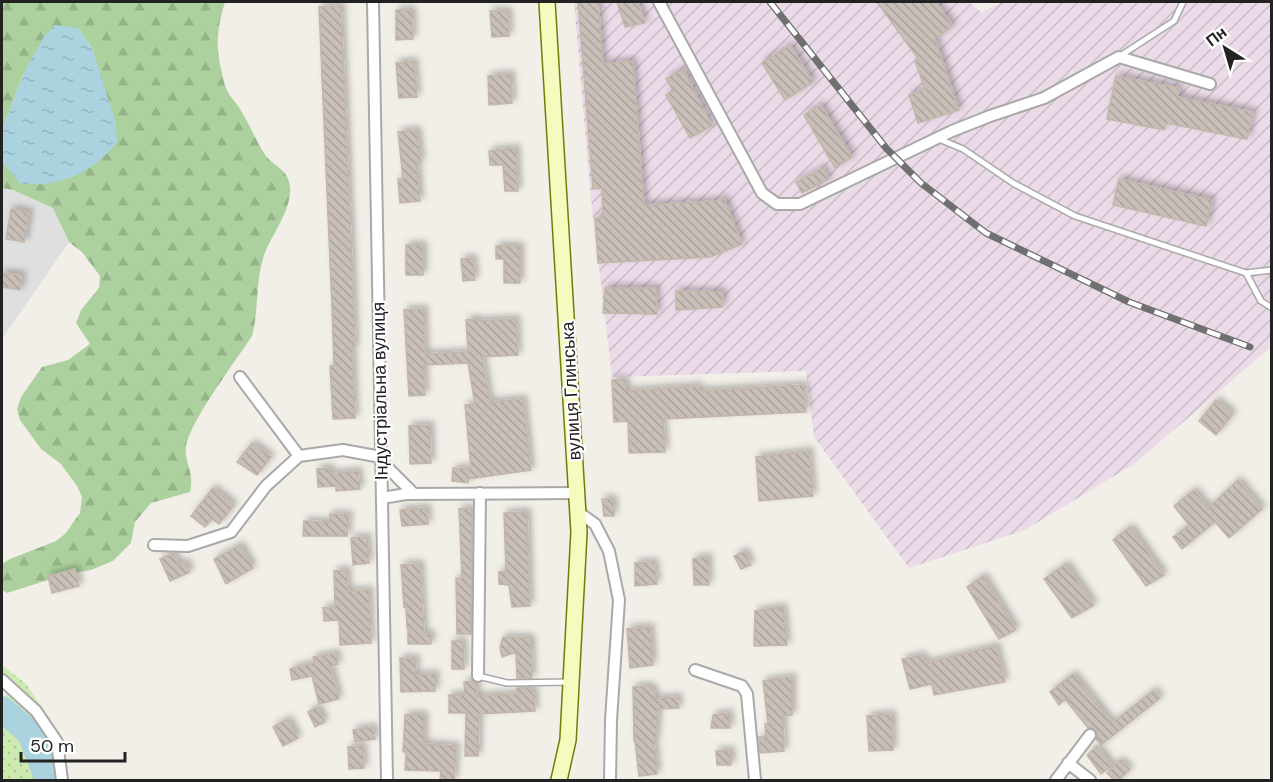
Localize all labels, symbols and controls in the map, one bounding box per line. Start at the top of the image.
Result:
north arrow [1195,18,1255,78]
text: Пн [1202,22,1231,51]
street label: Індустріальна вулиця [366,302,394,480]
street label: вулиця Глинська [555,320,587,461]
scale bar [21,725,124,763]
text: 50 m [30,734,74,758]

